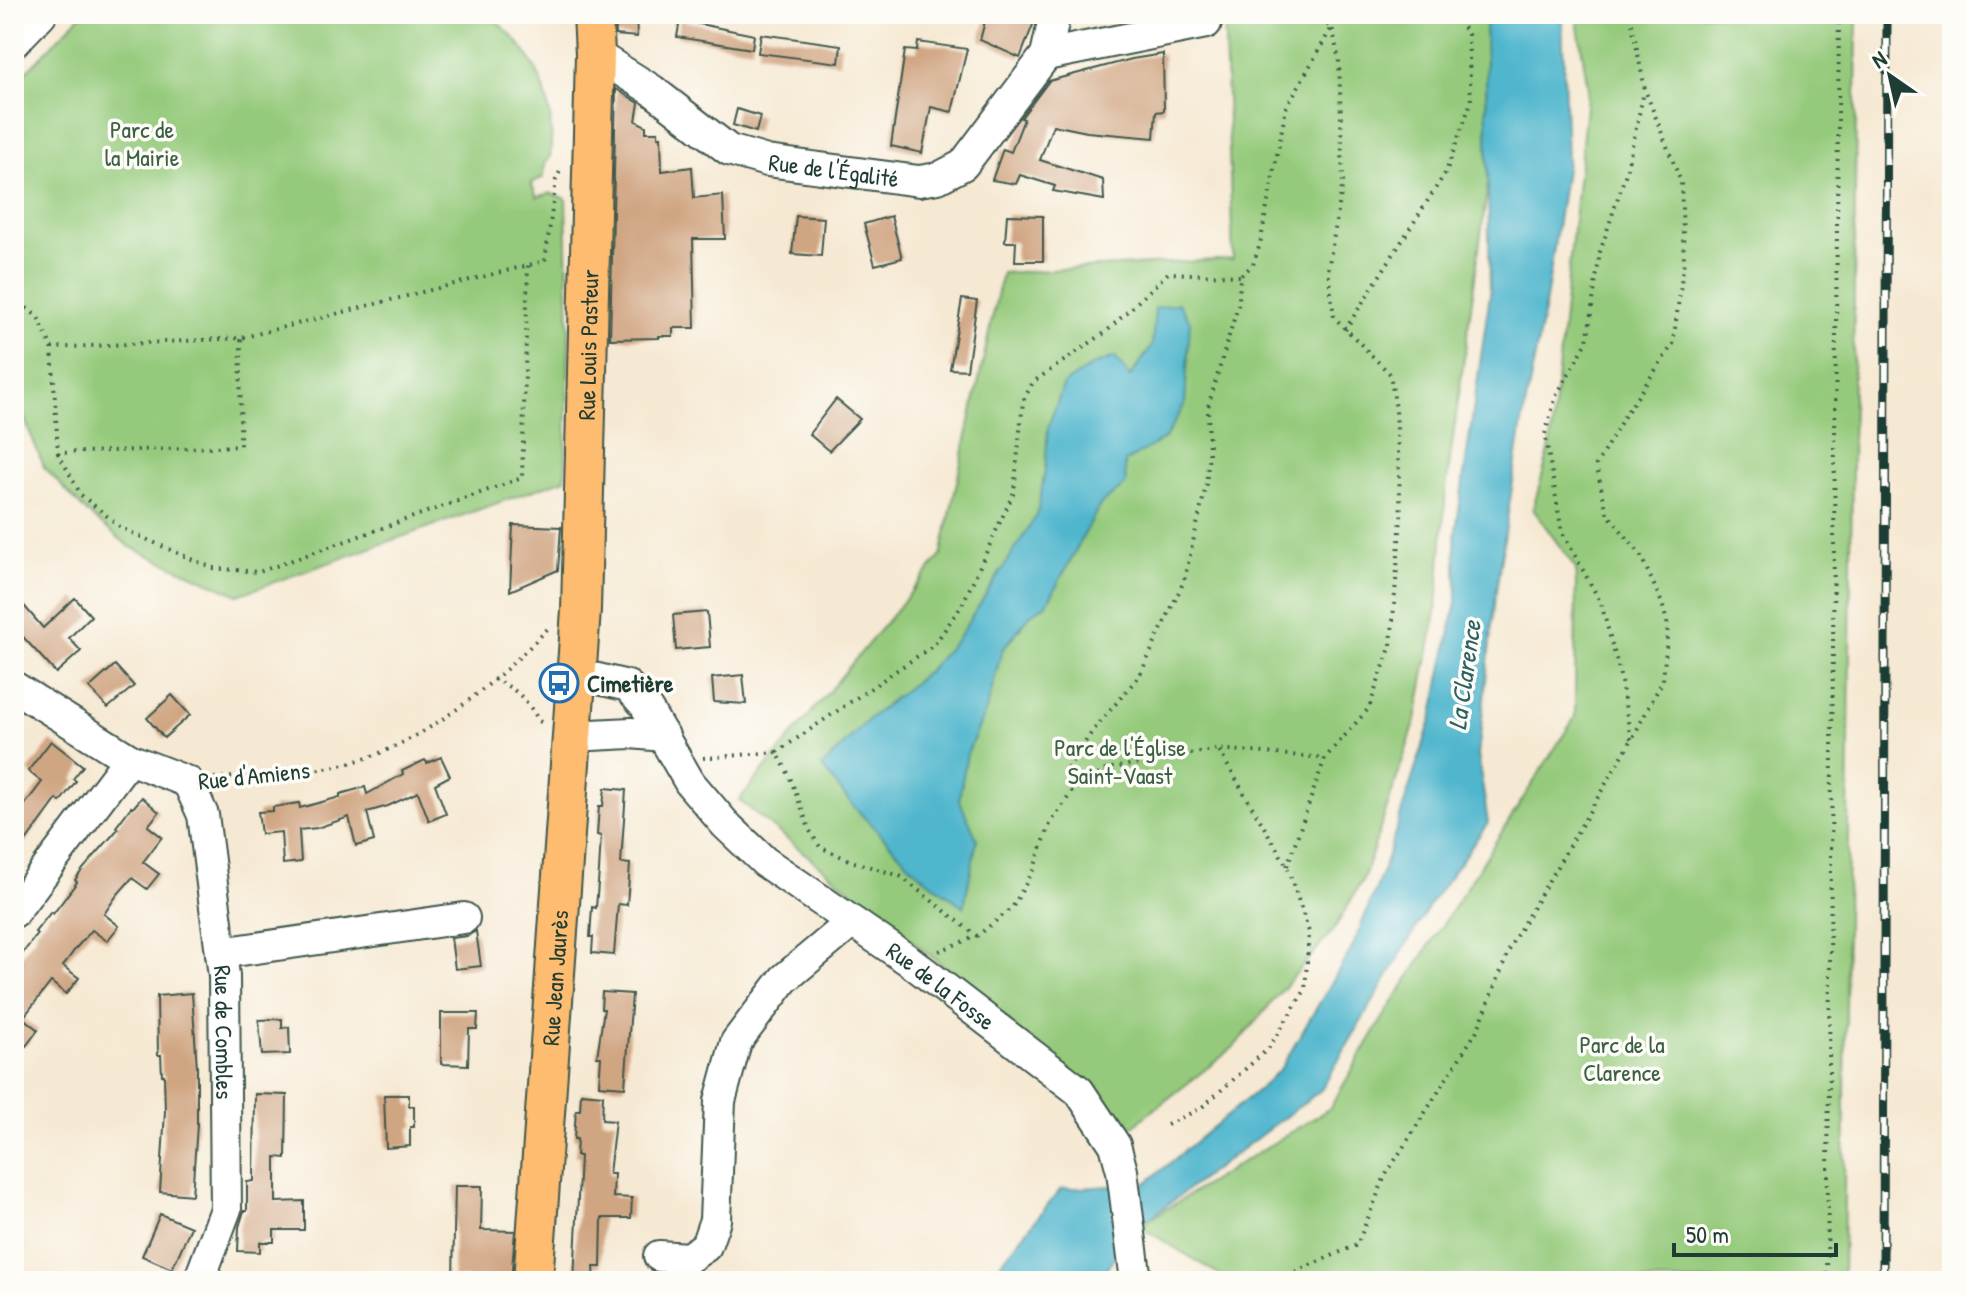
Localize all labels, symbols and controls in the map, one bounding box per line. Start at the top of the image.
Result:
north arrow [1850,36,1930,116]
text: N [1866,44,1892,75]
park label: Parc de la Mairie [105,113,180,173]
street label: Rue de l'Égalité [767,145,901,194]
street label: Rue Louis Pasteur [570,269,606,421]
water label: La Clarence [1439,617,1489,732]
bus stop icon: Cimetière [538,662,580,704]
place label: Cimetière [587,667,674,699]
park label: Parc de l'Église Saint-Vaast [1054,731,1186,791]
street label: Rue d'Amiens [197,753,311,797]
street label: Rue Jean Jaurès [534,909,575,1047]
street label: Rue de la Fosse [880,934,1002,1037]
street label: Rue de Combles [207,963,241,1100]
park label: Parc de la Clarence [1579,1028,1665,1088]
scale bar [1674,1207,1836,1257]
text: 50 m [1686,1218,1729,1250]

